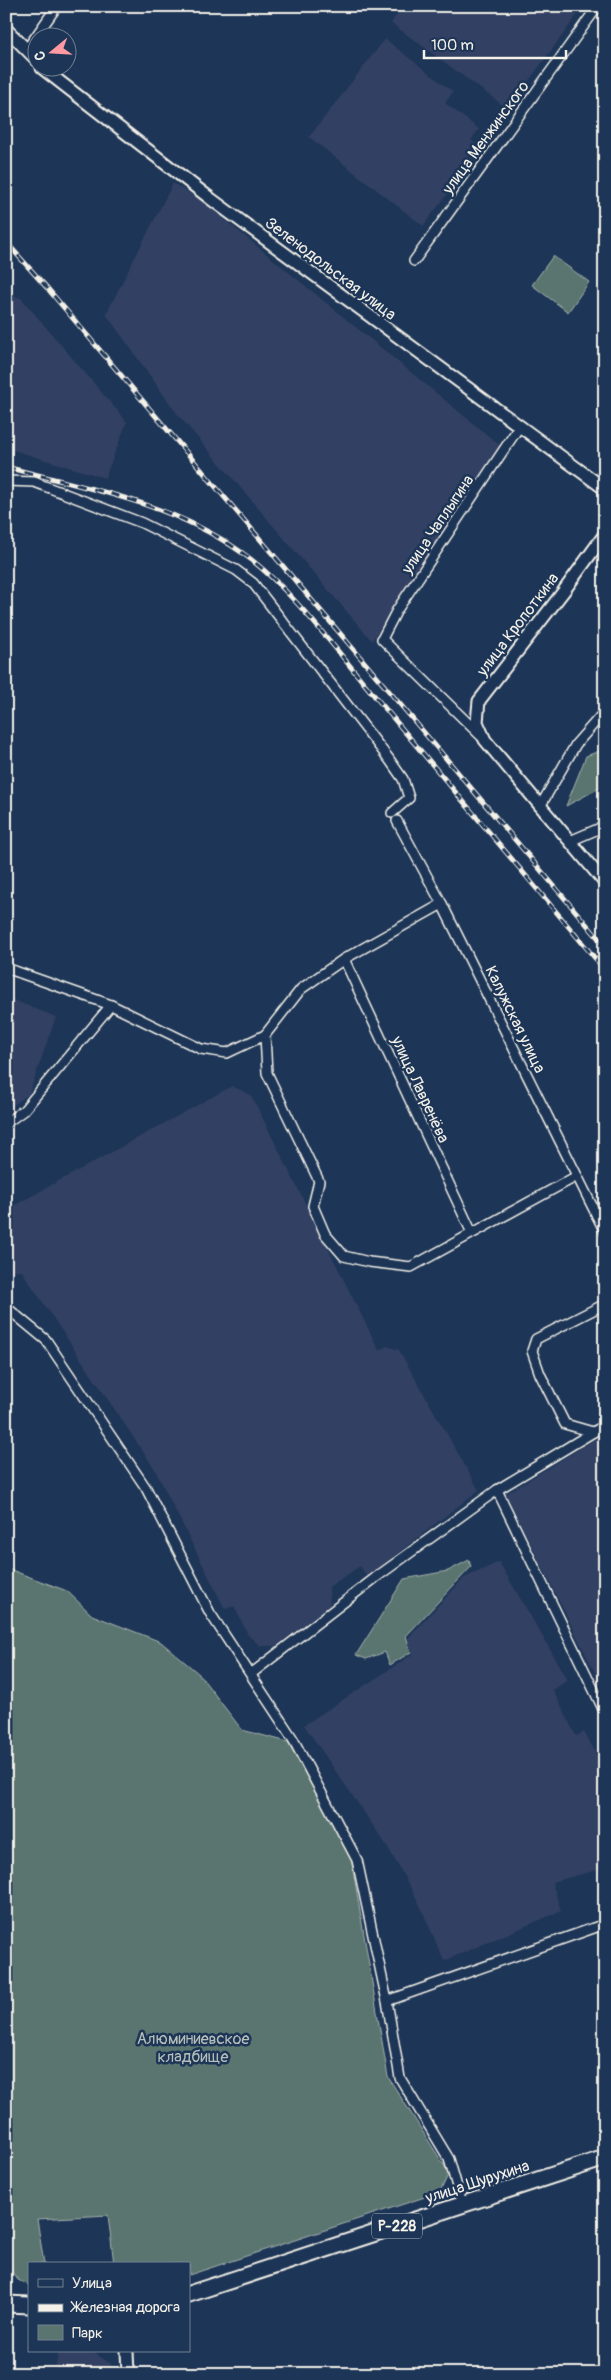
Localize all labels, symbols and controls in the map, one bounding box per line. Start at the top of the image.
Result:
north arrow [28,28,78,78]
scale bar [424,28,566,60]
text: 100 m [431,36,474,55]
text: С [31,49,50,63]
street label: улица Менжинского [437,77,534,199]
street label: Зеленодольская улица [261,213,400,325]
street label: улица Чаплыгина [397,471,478,579]
street label: улица Кропоткина [472,569,563,681]
street label: Калужская улица [481,963,550,1076]
street label: улица Лавренёва [386,1032,454,1146]
park label: Алюминиевское кладбище [137,2029,249,2067]
street label: улица Шурухина [422,2156,532,2208]
road number: Р-228 [372,2214,422,2238]
legend [28,2262,190,2352]
text: Улица [72,2274,112,2293]
text: Железная дорога [70,2298,180,2317]
text: Парк [72,2324,103,2343]

